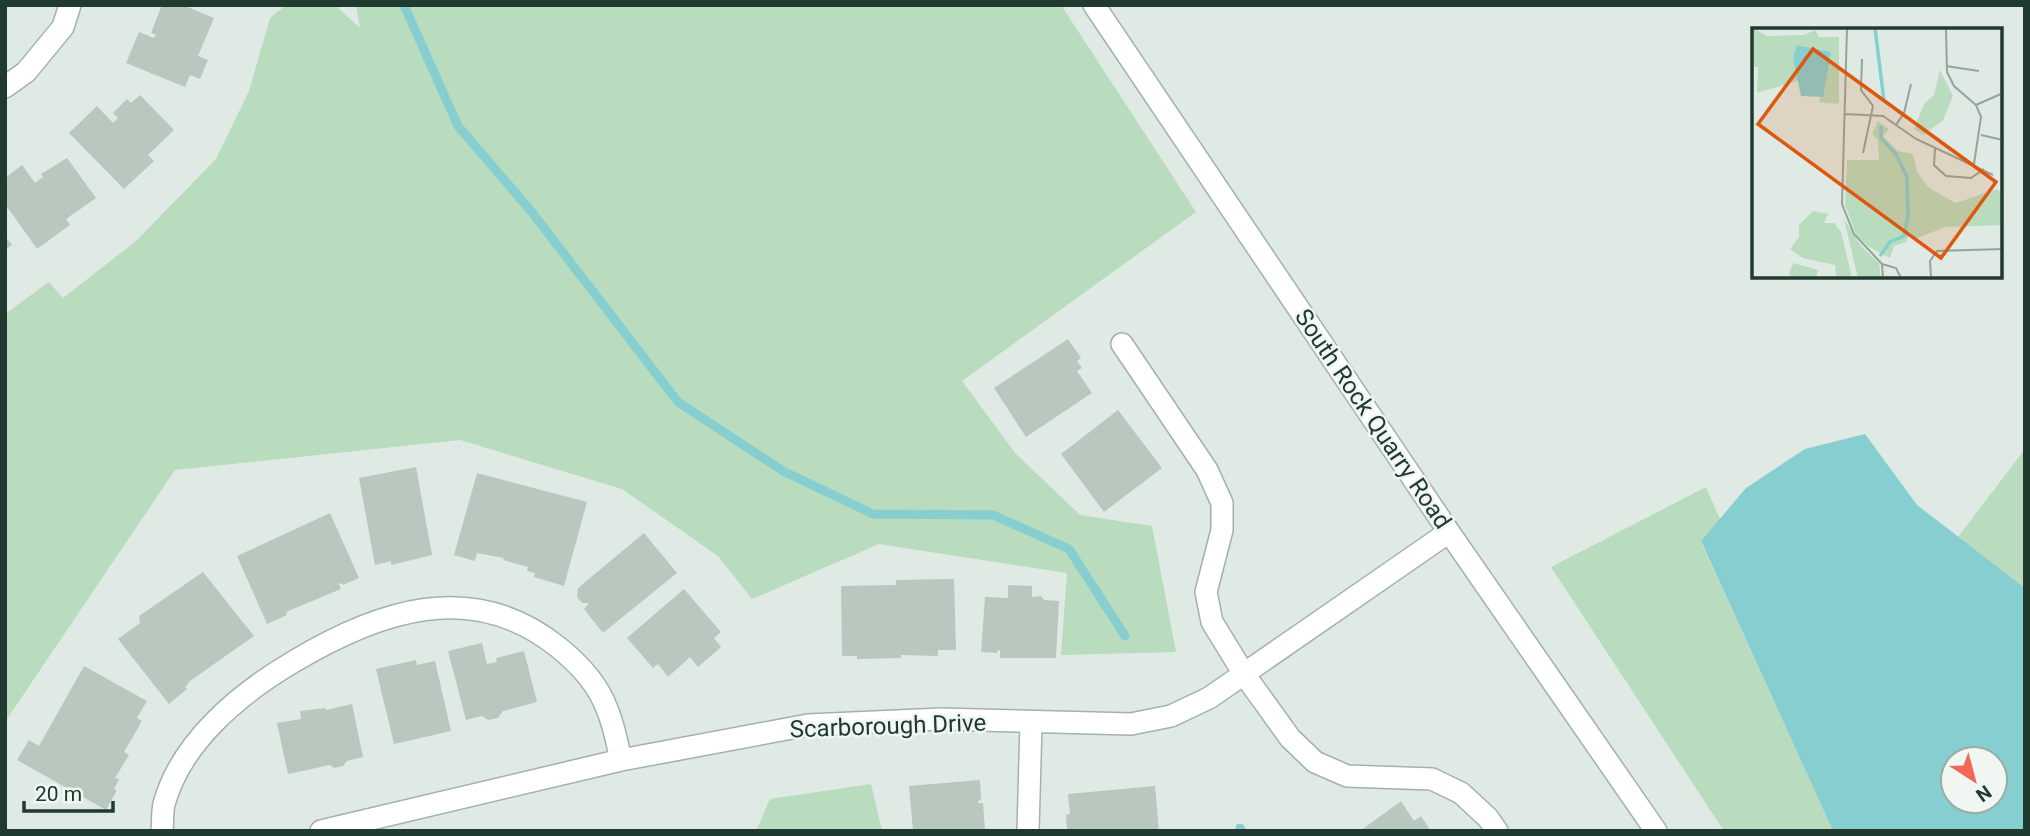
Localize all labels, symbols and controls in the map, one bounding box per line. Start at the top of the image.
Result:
inset map [1752,28,2002,278]
street label: South Rock Quarry Road [1289,304,1457,534]
street label: Scarborough Drive [789,709,987,743]
north arrow [1939,745,2009,815]
scale bar [24,770,114,814]
text: N [1972,780,1996,807]
text: 20 m [35,782,82,806]

